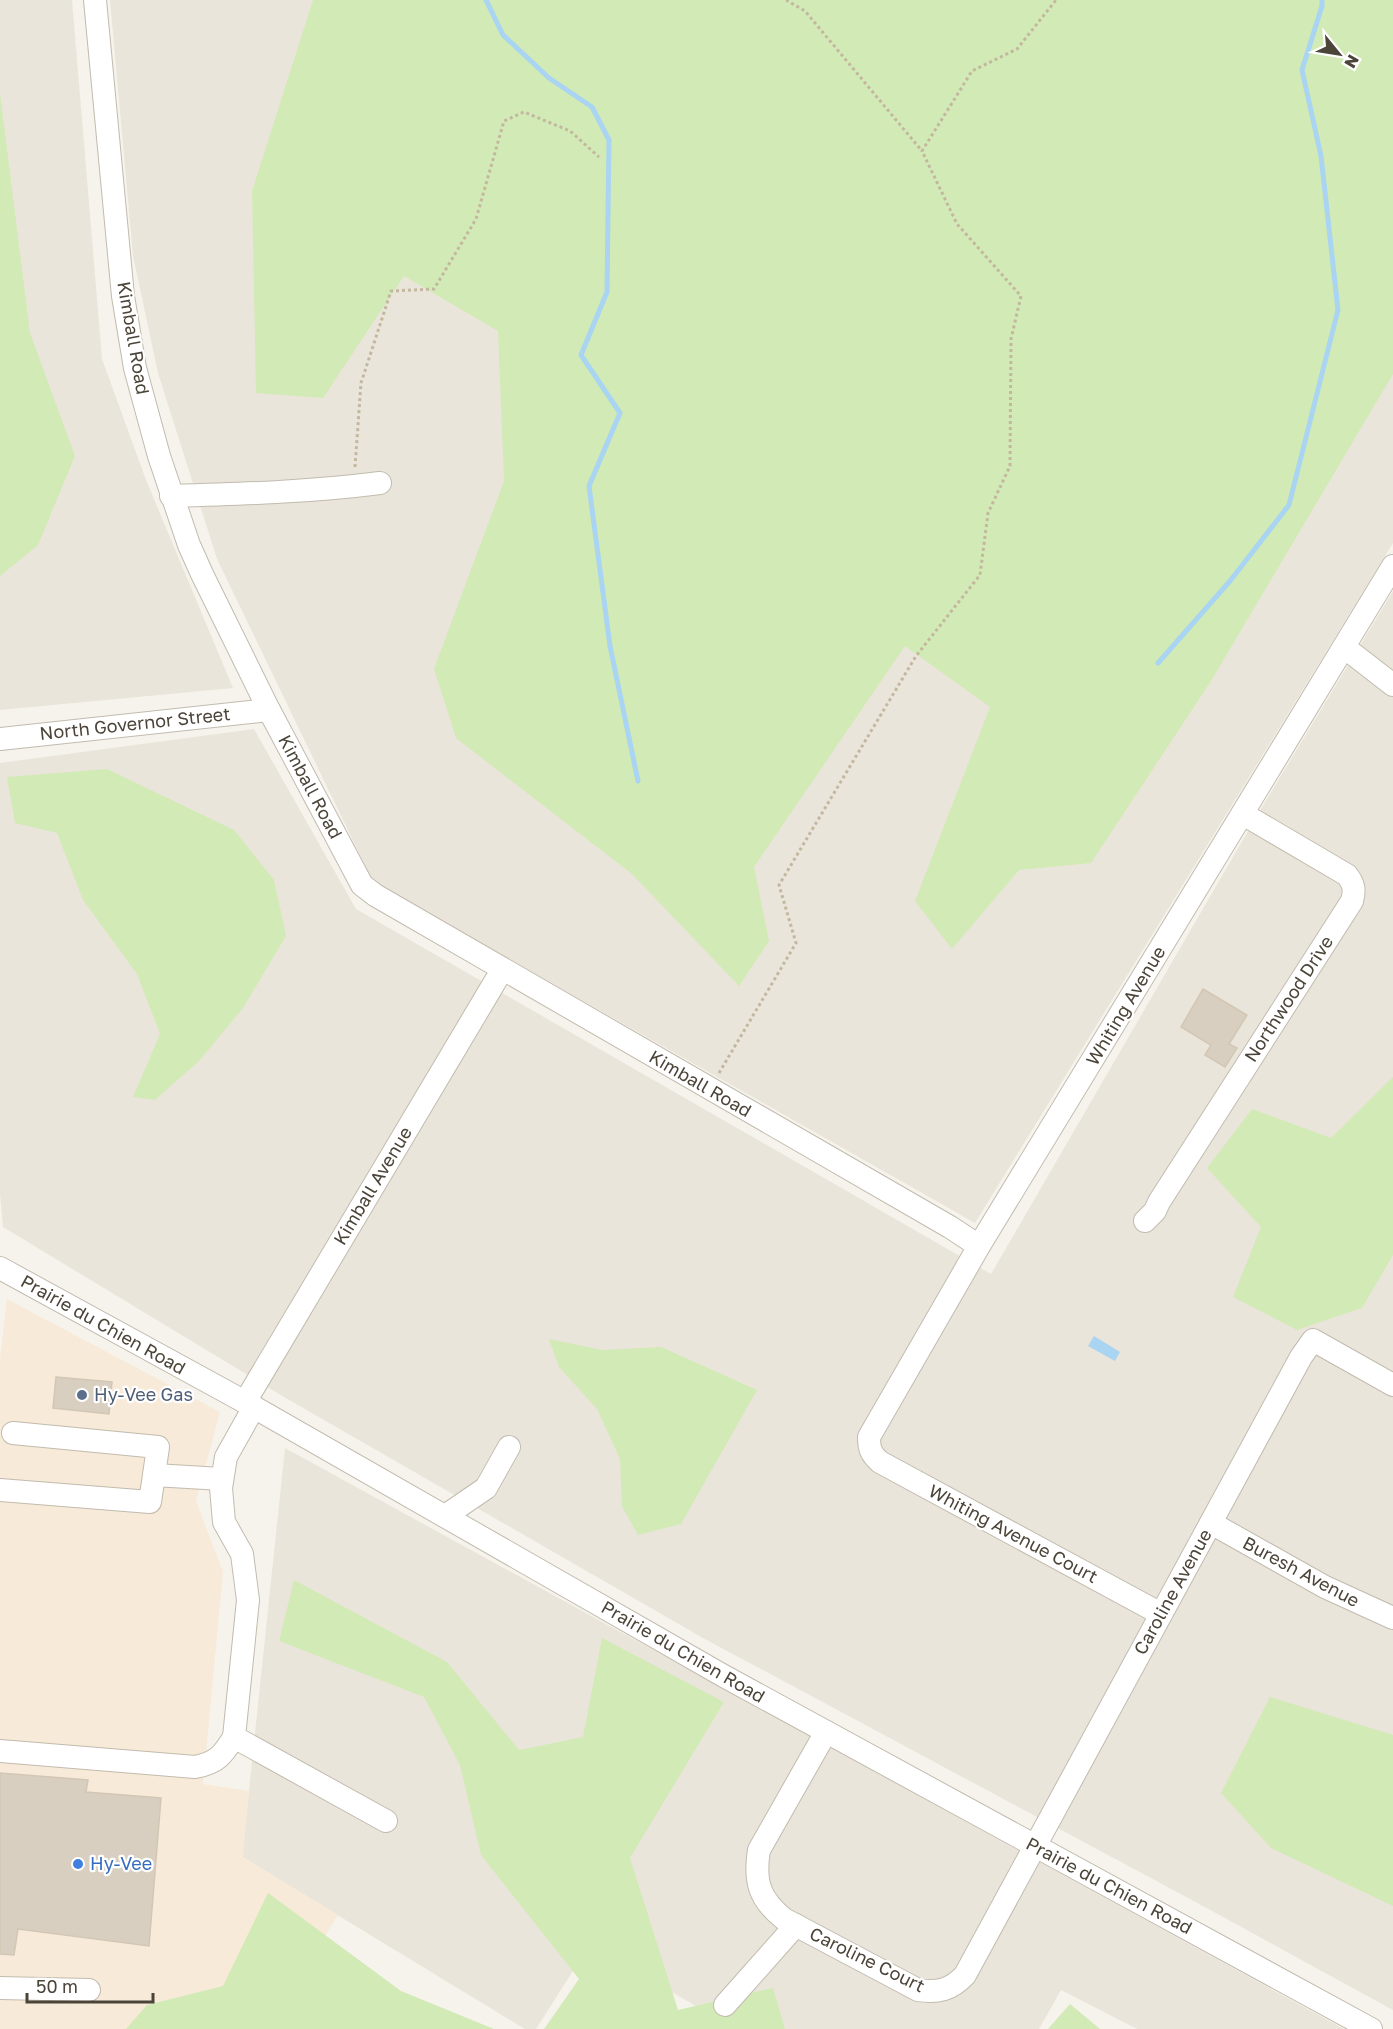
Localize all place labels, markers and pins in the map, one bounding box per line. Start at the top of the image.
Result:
place label: Hy-Vee Gas [94,1383,193,1405]
marker: Hy-Vee Gas [75,1388,89,1402]
place label: Hy-Vee [90,1852,152,1874]
marker: Hy-Vee [71,1857,85,1871]

